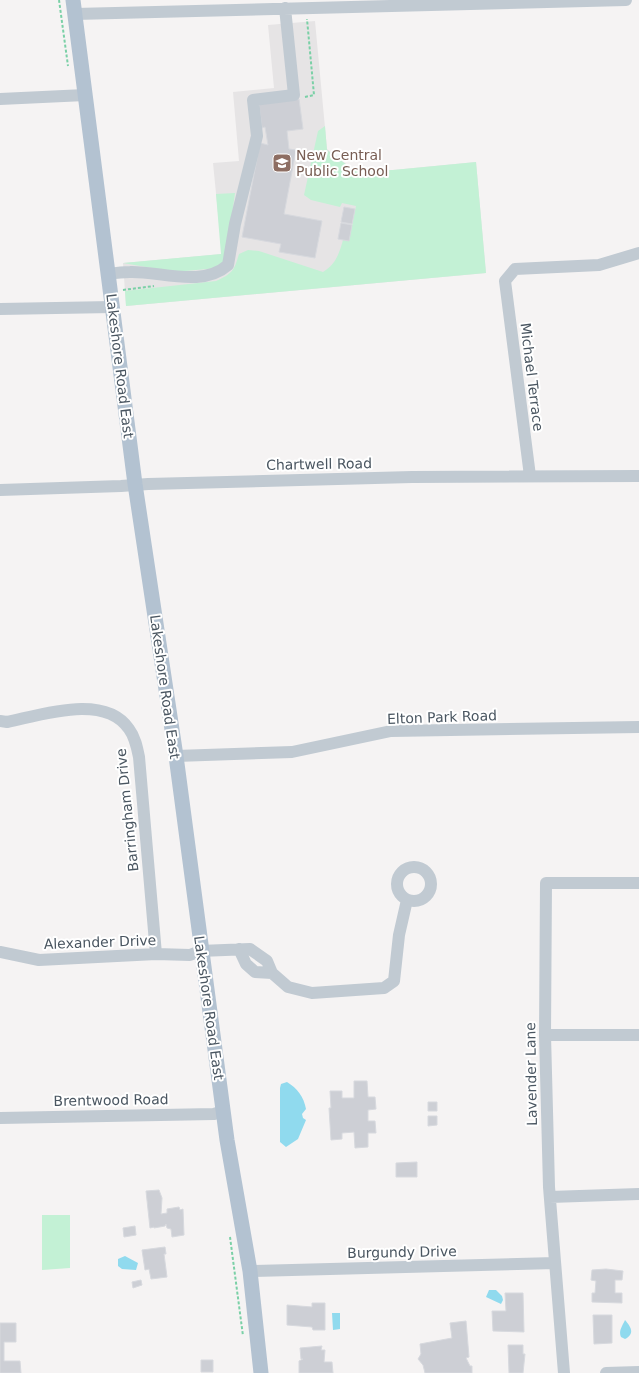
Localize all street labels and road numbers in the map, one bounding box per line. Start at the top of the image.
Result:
street label: Lakeshore Road East [103,293,137,440]
street label: Michael Terrace [517,322,547,432]
street label: Chartwell Road [266,455,372,473]
street label: Lakeshore Road East [147,614,183,761]
street label: Elton Park Road [387,707,497,727]
street label: Barringham Drive [113,748,141,872]
street label: Alexander Drive [43,932,157,952]
street label: Lakeshore Road East [191,935,227,1082]
street label: Lavender Lane [522,1022,540,1126]
street label: Brentwood Road [53,1091,169,1109]
street label: Burgundy Drive [347,1243,457,1261]

